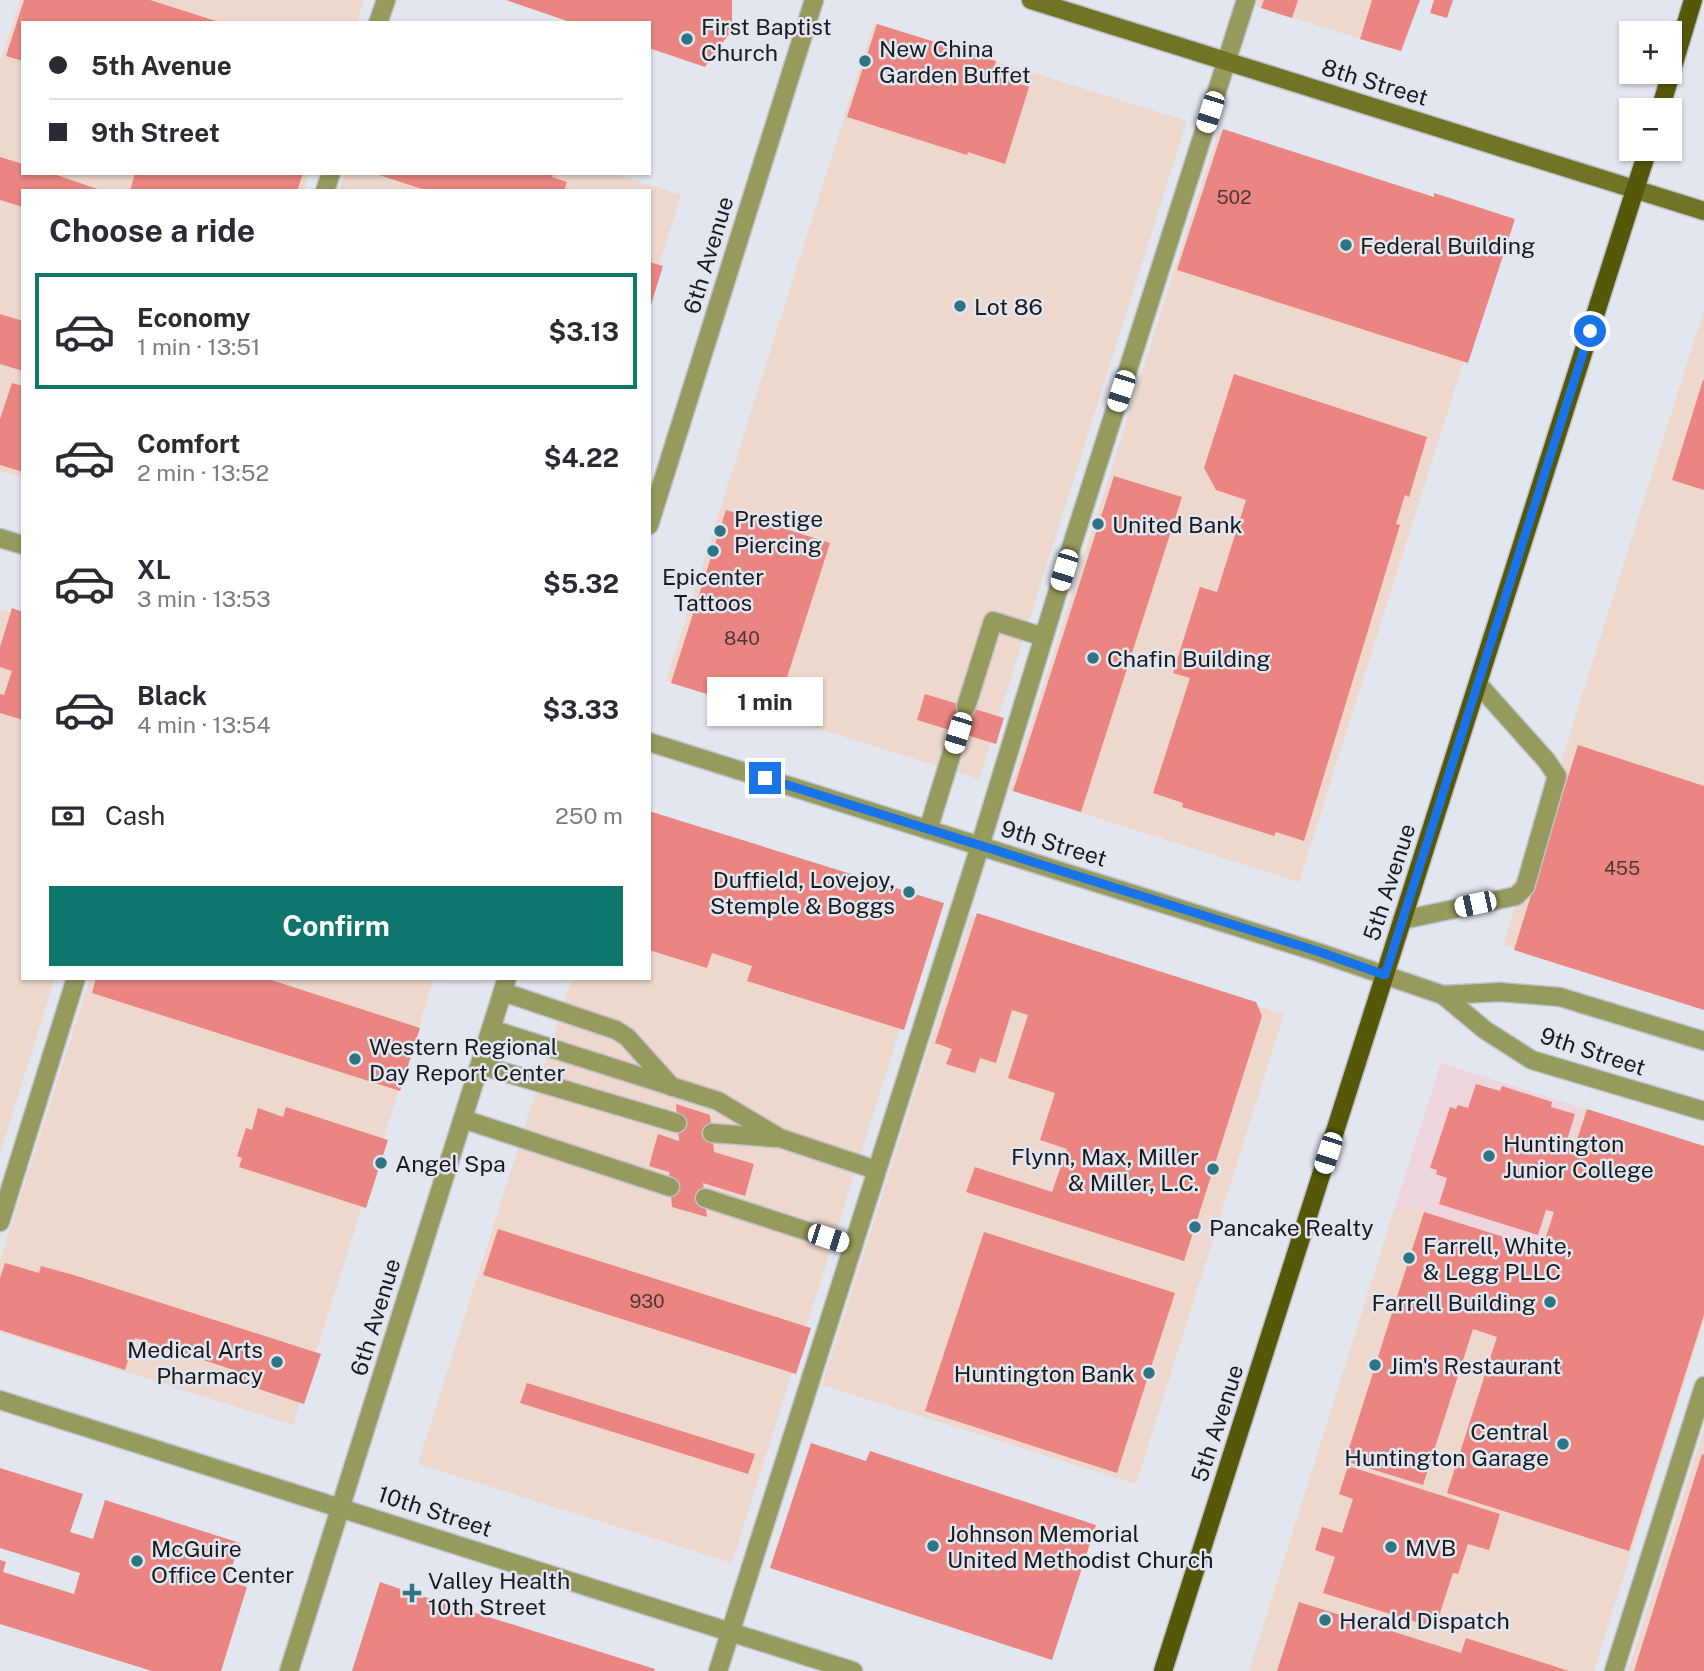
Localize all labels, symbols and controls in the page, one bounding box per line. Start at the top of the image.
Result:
place label: First Baptist Church [701,13,832,66]
map controls [1619,21,1682,161]
button: + [1619,21,1682,84]
marker: First Baptist Church [679,31,695,47]
place label: New China Garden Buffet [879,35,1031,88]
text: 5th Avenue [91,50,232,81]
marker: New China Garden Buffet [857,53,873,69]
street label: 8th Street [1319,53,1431,111]
car [1194,89,1227,135]
button: − [1619,98,1682,161]
text: 9th Street [91,117,220,148]
house number: 502 [1216,186,1252,208]
street label: 6th Avenue [677,193,739,317]
text: Choose a ride [49,212,255,249]
place label: Federal Building [1360,232,1535,259]
marker: Federal Building [1338,237,1354,253]
place label: Lot 86 [974,293,1043,320]
marker: Lot 86 [952,298,968,314]
icon: car [53,300,116,363]
text: Economy [137,302,250,333]
route start [1574,315,1606,347]
text: $3.13 [549,316,619,347]
text: 1 min · 13:51 [137,333,260,360]
car [1105,368,1138,414]
icon: car [53,426,116,489]
text: Comfort [137,428,240,459]
text: $4.22 [544,442,619,473]
text: 2 min · 13:52 [137,459,269,486]
place label: Prestige Piercing [734,505,823,558]
place label: United Bank [1112,511,1242,538]
marker: United Bank [1090,516,1106,532]
marker: Prestige Piercing [712,523,728,539]
marker: Epicenter Tattoos [705,543,721,559]
car [1048,547,1081,593]
icon: car [53,552,116,615]
text: XL [137,554,171,585]
place label: Epicenter Tattoos [662,563,764,616]
text: $5.32 [543,568,619,599]
text: 3 min · 13:53 [137,585,271,612]
house number: 840 [724,627,760,649]
place label: Chafin Building [1107,645,1271,672]
marker: Chafin Building [1085,650,1101,666]
callout: 1 min [707,676,823,726]
icon: car [53,678,116,741]
text: Black [137,680,207,711]
text: 1 min [737,688,793,715]
text: $3.33 [543,694,619,725]
car [942,710,975,756]
text: 4 min · 13:54 [137,711,271,738]
route end [749,762,781,794]
icon: cash [49,797,87,835]
text: Cash [105,800,165,831]
text: 250 m [555,802,623,829]
street label: 9th Street [998,814,1110,872]
street label: 5th Avenue [1357,820,1421,944]
house number: 455 [1604,857,1640,879]
place label: Duffield, Lovejoy, Stemple & Boggs [710,866,895,919]
marker: Duffield, Lovejoy, Stemple & Boggs [901,884,917,900]
button: Confirm [49,886,623,966]
car [1453,889,1498,919]
street label: 9th Street [1537,1021,1649,1081]
place label: Western Regional Day Report Center [369,1033,565,1086]
marker: Western Regional Day Report Center [347,1051,363,1067]
car [1312,1130,1345,1176]
place label: Huntington Junior College [1503,1130,1654,1183]
place label: Flynn, Max, Miller & Miller, L.C. [1011,1143,1199,1196]
marker: Huntington Junior College [1481,1148,1497,1164]
place label: Angel Spa [395,1150,506,1177]
marker: Angel Spa [373,1155,389,1171]
marker: Flynn, Max, Miller & Miller, L.C. [1205,1161,1221,1177]
place label: Pancake Realty [1209,1214,1373,1241]
marker: Pancake Realty [1187,1219,1203,1235]
car [805,1222,852,1254]
place label: Farrell, White, & Legg PLLC [1423,1232,1572,1285]
marker: Farrell, White, & Legg PLLC [1401,1250,1417,1266]
street label: 6th Avenue [344,1255,406,1379]
place label: Farrell Building [1371,1289,1536,1316]
house number: 930 [629,1290,665,1312]
marker: Farrell Building [1542,1294,1558,1310]
place label: Medical Arts Pharmacy [127,1336,263,1389]
place label: Jim's Restaurant [1389,1352,1561,1379]
marker: Medical Arts Pharmacy [269,1354,285,1370]
marker: Jim's Restaurant [1367,1357,1383,1373]
place label: Huntington Bank [954,1360,1135,1387]
street label: 5th Avenue [1185,1361,1249,1485]
marker: Huntington Bank [1141,1365,1157,1381]
place label: Central Huntington Garage [1344,1418,1549,1471]
marker: Central Huntington Garage [1555,1436,1571,1452]
street label: 10th Street [375,1480,495,1542]
place label: Johnson Memorial United Methodist Church [947,1520,1213,1573]
place label: MVB [1405,1534,1456,1561]
place label: McGuire Office Center [151,1535,294,1588]
marker: Johnson Memorial United Methodist Church [925,1538,941,1554]
marker: MVB [1383,1539,1399,1555]
marker: McGuire Office Center [129,1553,145,1569]
place label: Valley Health 10th Street [428,1567,570,1620]
marker: Valley Health 10th Street [402,1583,422,1603]
place label: Herald Dispatch [1339,1607,1510,1634]
marker: Herald Dispatch [1317,1612,1333,1628]

